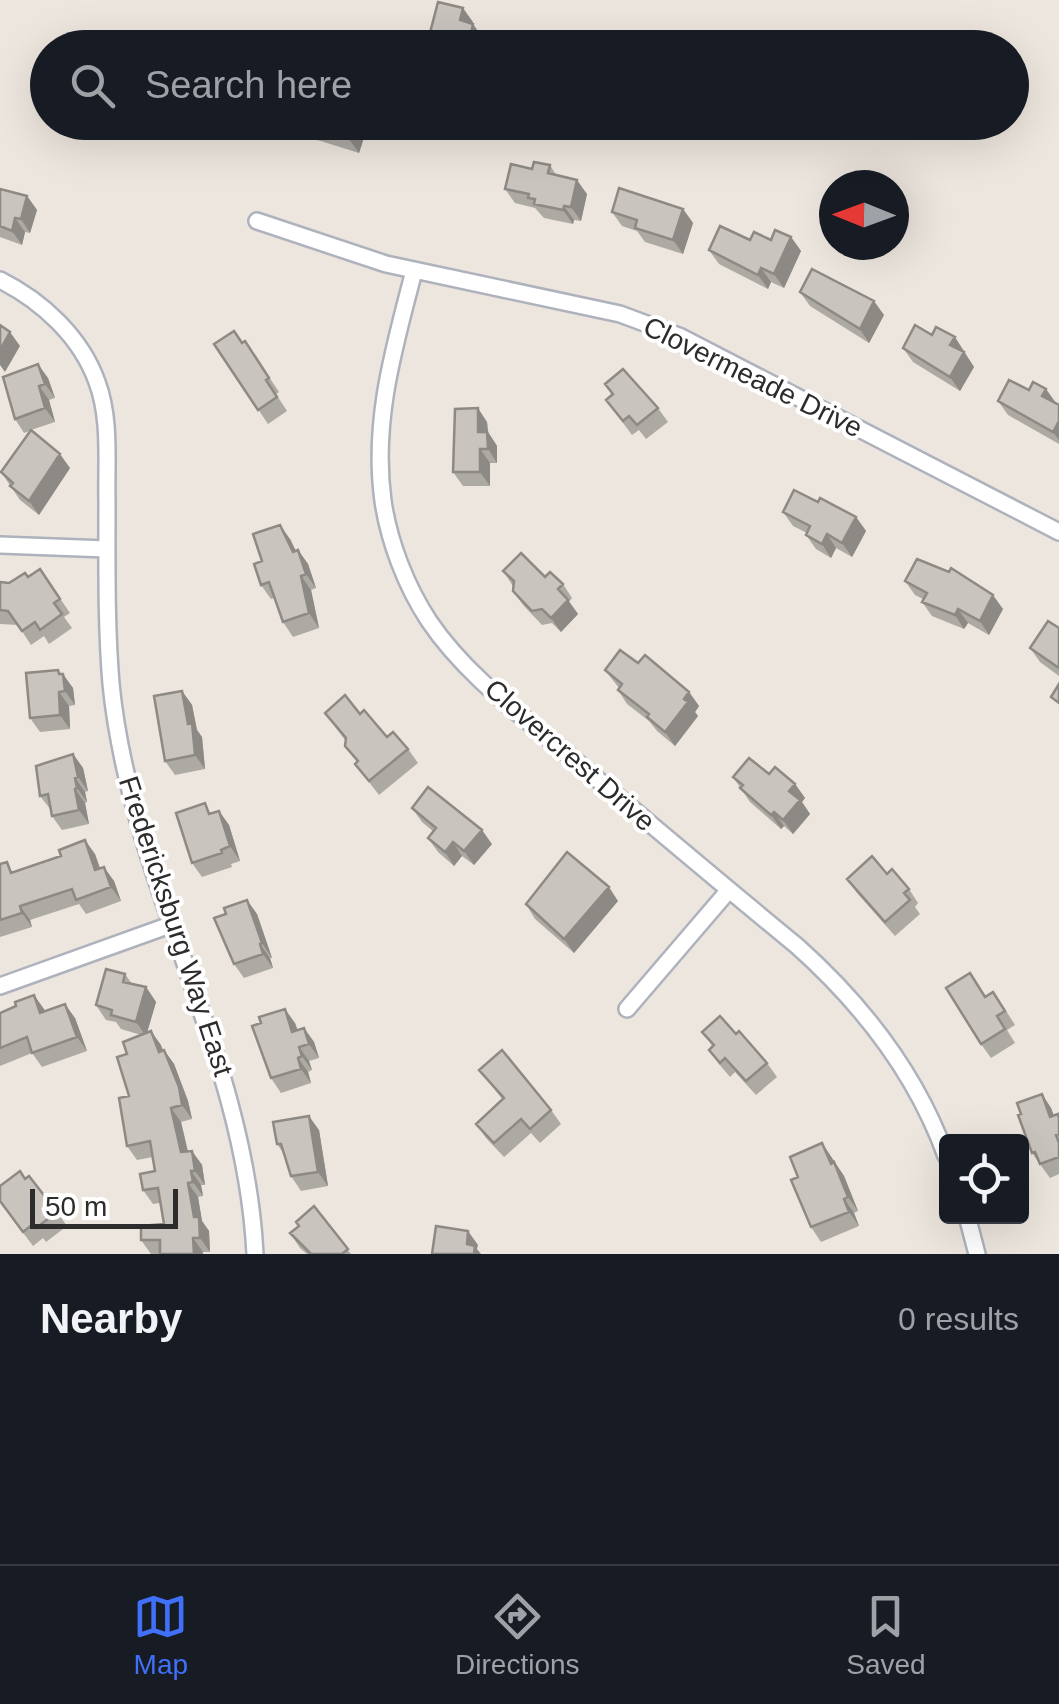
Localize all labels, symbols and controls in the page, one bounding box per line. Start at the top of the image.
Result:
search box [30,30,1029,140]
icon: search [65,58,120,113]
text: Search here [145,64,352,106]
north arrow [819,170,909,260]
street label: Clovermeade Drive [639,311,867,443]
street label: Clovercrest Drive [479,673,661,837]
street label: Fredericksburg Way East [113,772,239,1080]
map controls [939,1134,1029,1224]
button: locate [939,1134,1029,1224]
scale bar [30,1184,178,1228]
text: 50 m [45,1191,107,1222]
text: Nearby [40,1295,182,1342]
text: 0 results [898,1301,1019,1337]
tab: Map [133,1589,188,1681]
tab: Directions [455,1589,580,1681]
tab: Saved [846,1589,926,1681]

